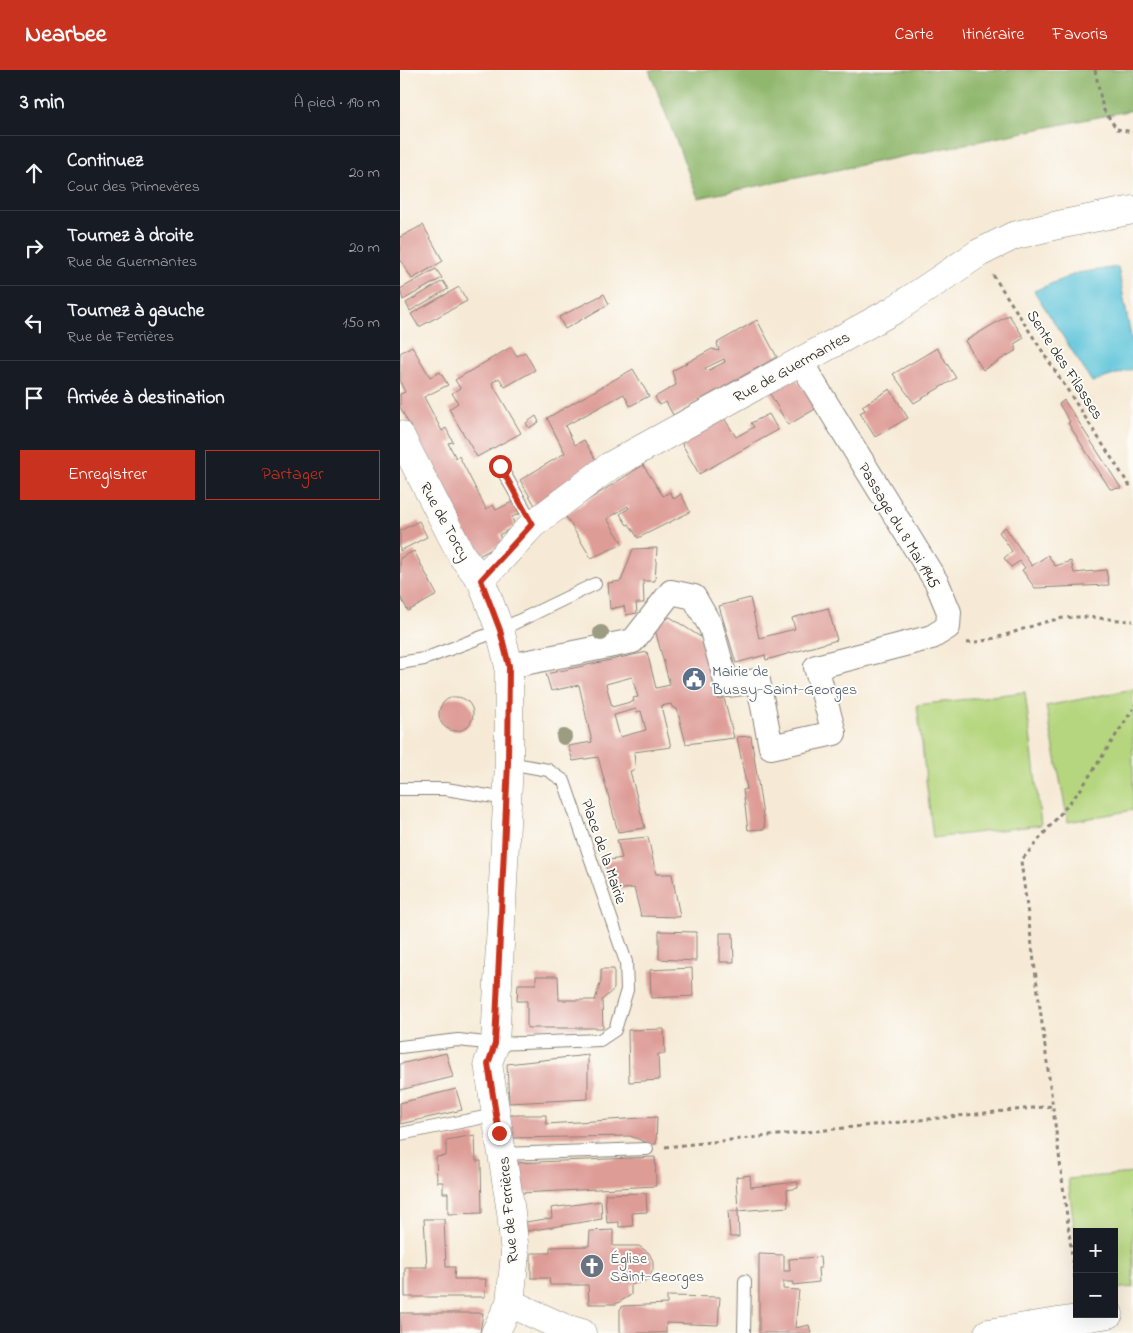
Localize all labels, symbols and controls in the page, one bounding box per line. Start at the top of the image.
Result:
text: Nearbee [25,18,107,53]
text: Carte [894,22,934,48]
text: Itinéraire [962,22,1024,48]
text: Favoris [1052,22,1108,48]
text: 3 min [20,88,64,118]
text: À pied · 190 m [294,91,380,115]
text: Continuez [67,148,143,175]
icon: ahead [20,159,48,187]
text: 20 m [349,161,380,185]
text: Cour des Primevères [67,175,200,199]
text: Tournez à droite [67,223,193,250]
icon: right [20,234,48,262]
text: 20 m [349,236,380,260]
text: Rue de Guermantes [67,250,197,274]
text: Tournez à gauche [67,298,204,325]
street label: Sente des Filasses [1020,306,1109,425]
icon: left [20,309,48,337]
text: 150 m [342,311,380,335]
text: Rue de Ferrières [67,325,174,349]
street label: Rue de Guermantes [729,326,855,410]
icon: arrive [20,384,48,412]
text: Arrivée à destination [67,385,225,412]
button: Enregistrer [20,450,195,500]
button: Partager [205,450,380,500]
route start [489,455,512,478]
street label: Passage du 8 Mai 1945 [851,458,945,594]
street label: Rue de Torcy [413,478,476,566]
place label: Mairie de Bussy-Saint-Georges [711,660,857,702]
public building icon: Mairie de Bussy-Saint-Georges [681,666,707,692]
street label: Place de la Mairie [574,796,633,908]
route end [488,1122,511,1145]
street label: Rue de Ferrières [492,1155,526,1264]
map controls [1073,1228,1118,1318]
button: + [1073,1228,1118,1273]
place label: Église Saint-Georges [610,1247,704,1289]
church icon: Église Saint-Georges [579,1253,605,1279]
button: − [1073,1273,1118,1318]

